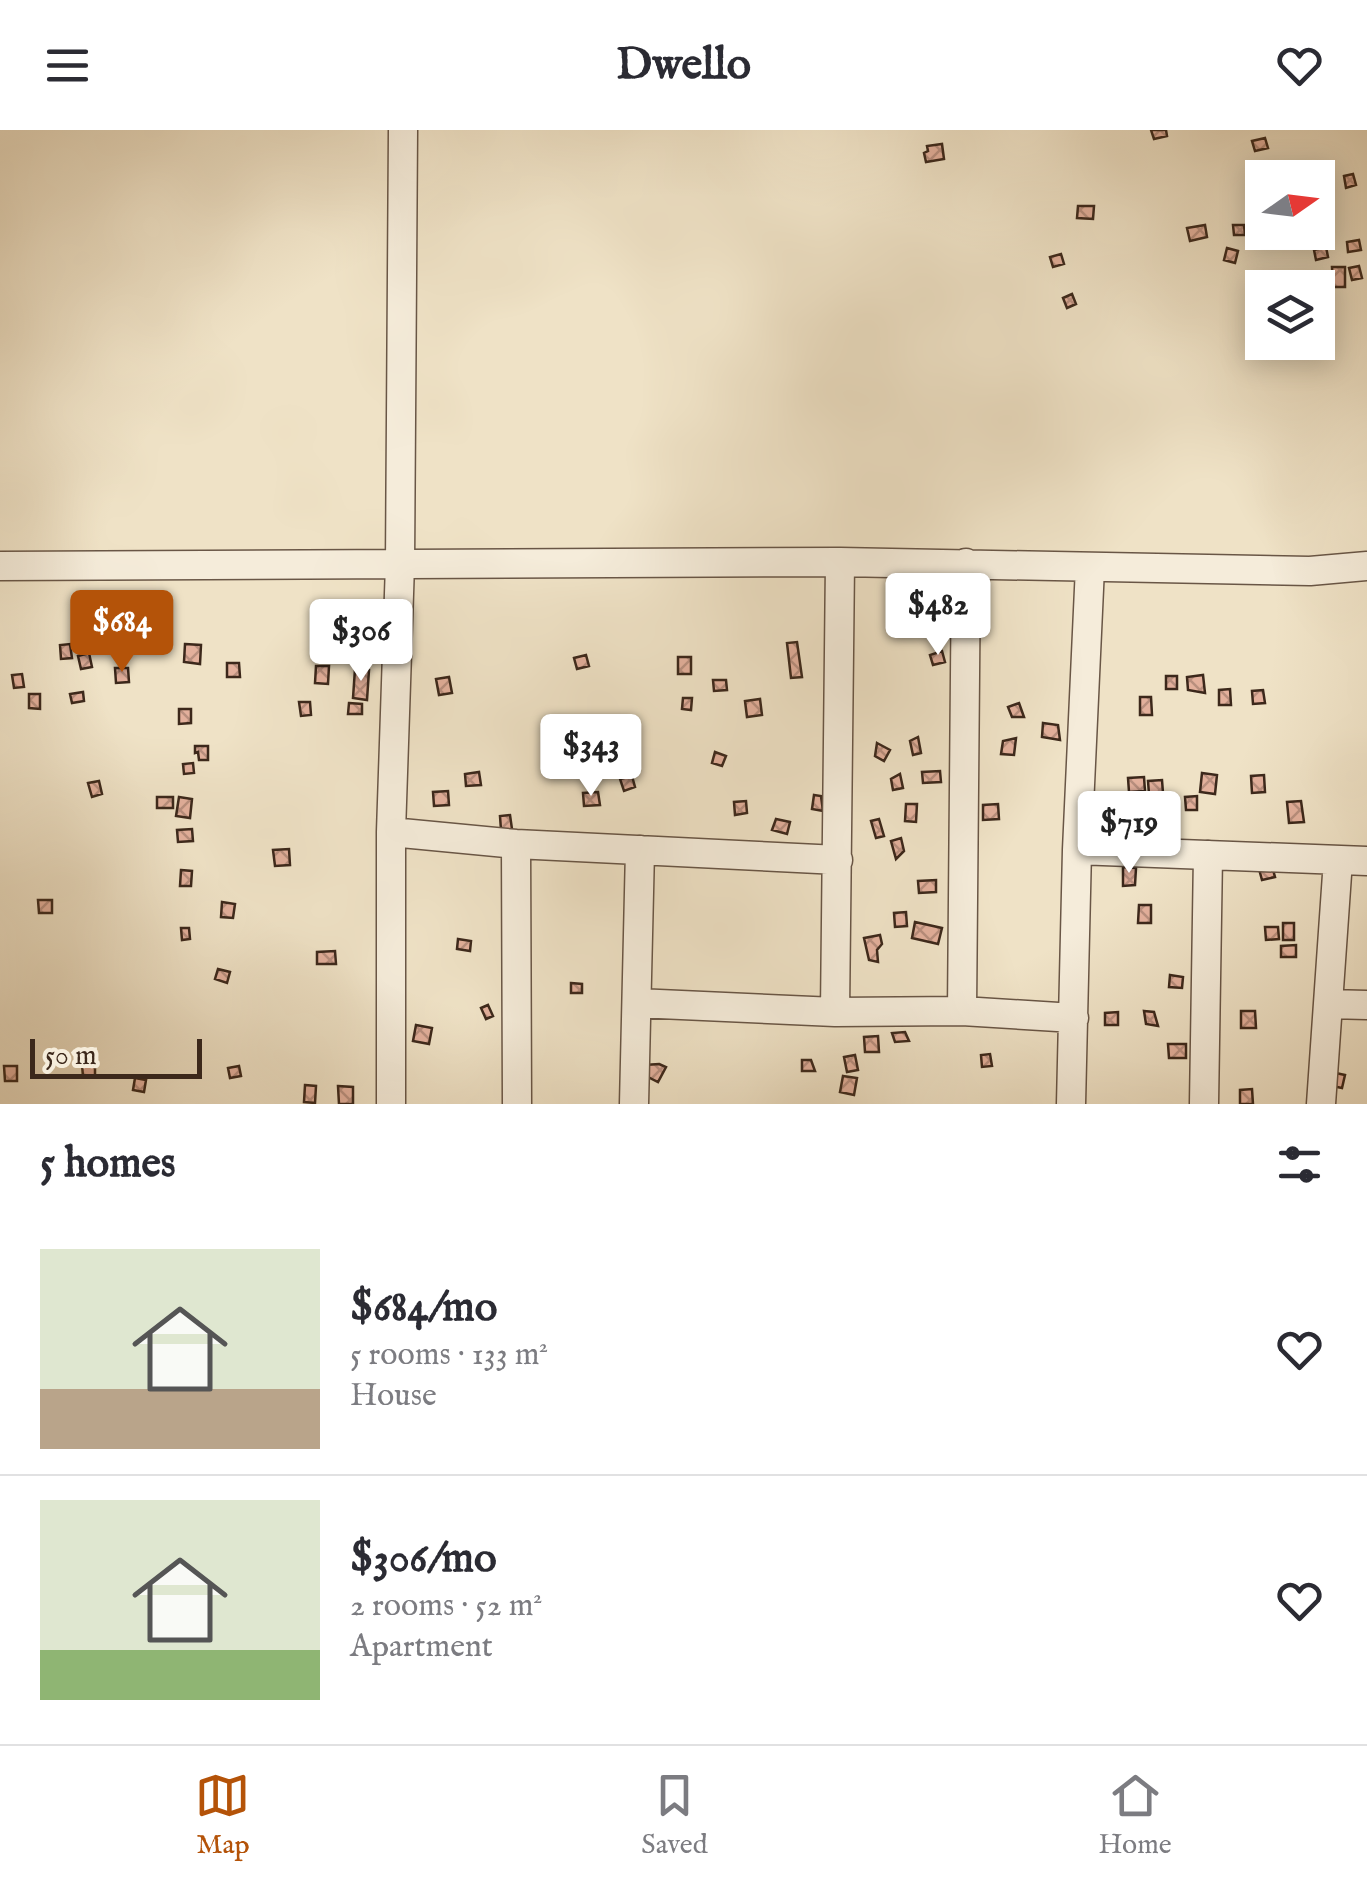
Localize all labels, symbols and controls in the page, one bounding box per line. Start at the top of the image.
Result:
text: Dwello [616,37,751,94]
icon: menu [40,38,95,93]
icon: heart [1272,38,1327,93]
north arrow [1245,160,1335,250]
map controls [1245,160,1335,360]
button: layers [1245,270,1335,360]
pin: $482 [879,573,997,658]
text: $482 [908,585,968,626]
pin: $684 [63,590,181,675]
pin: $306 [302,599,420,684]
text: $684 [92,602,152,643]
text: $306 [332,611,390,652]
pin: $343 [532,714,650,799]
text: $343 [562,726,620,767]
pin: $719 [1070,791,1188,876]
text: $719 [1100,803,1158,844]
scale bar [30,1034,202,1078]
text: 50 m [45,1039,97,1074]
icon: filters [1272,1137,1327,1192]
text: 5 homes [40,1138,176,1191]
text: $684/mo [350,1282,497,1335]
icon: home [120,1289,240,1409]
icon: heart [1272,1322,1327,1377]
text: 5 rooms · 133 m² [350,1335,548,1376]
text: House [350,1376,437,1417]
text: $306/mo [350,1533,497,1586]
icon: home [120,1540,240,1660]
icon: heart [1272,1573,1327,1628]
text: 2 rooms · 52 m² [350,1586,542,1627]
text: Apartment [350,1627,493,1668]
tab: Map [195,1768,250,1863]
tab: Saved [641,1768,708,1863]
tab: Home [1098,1768,1172,1863]

